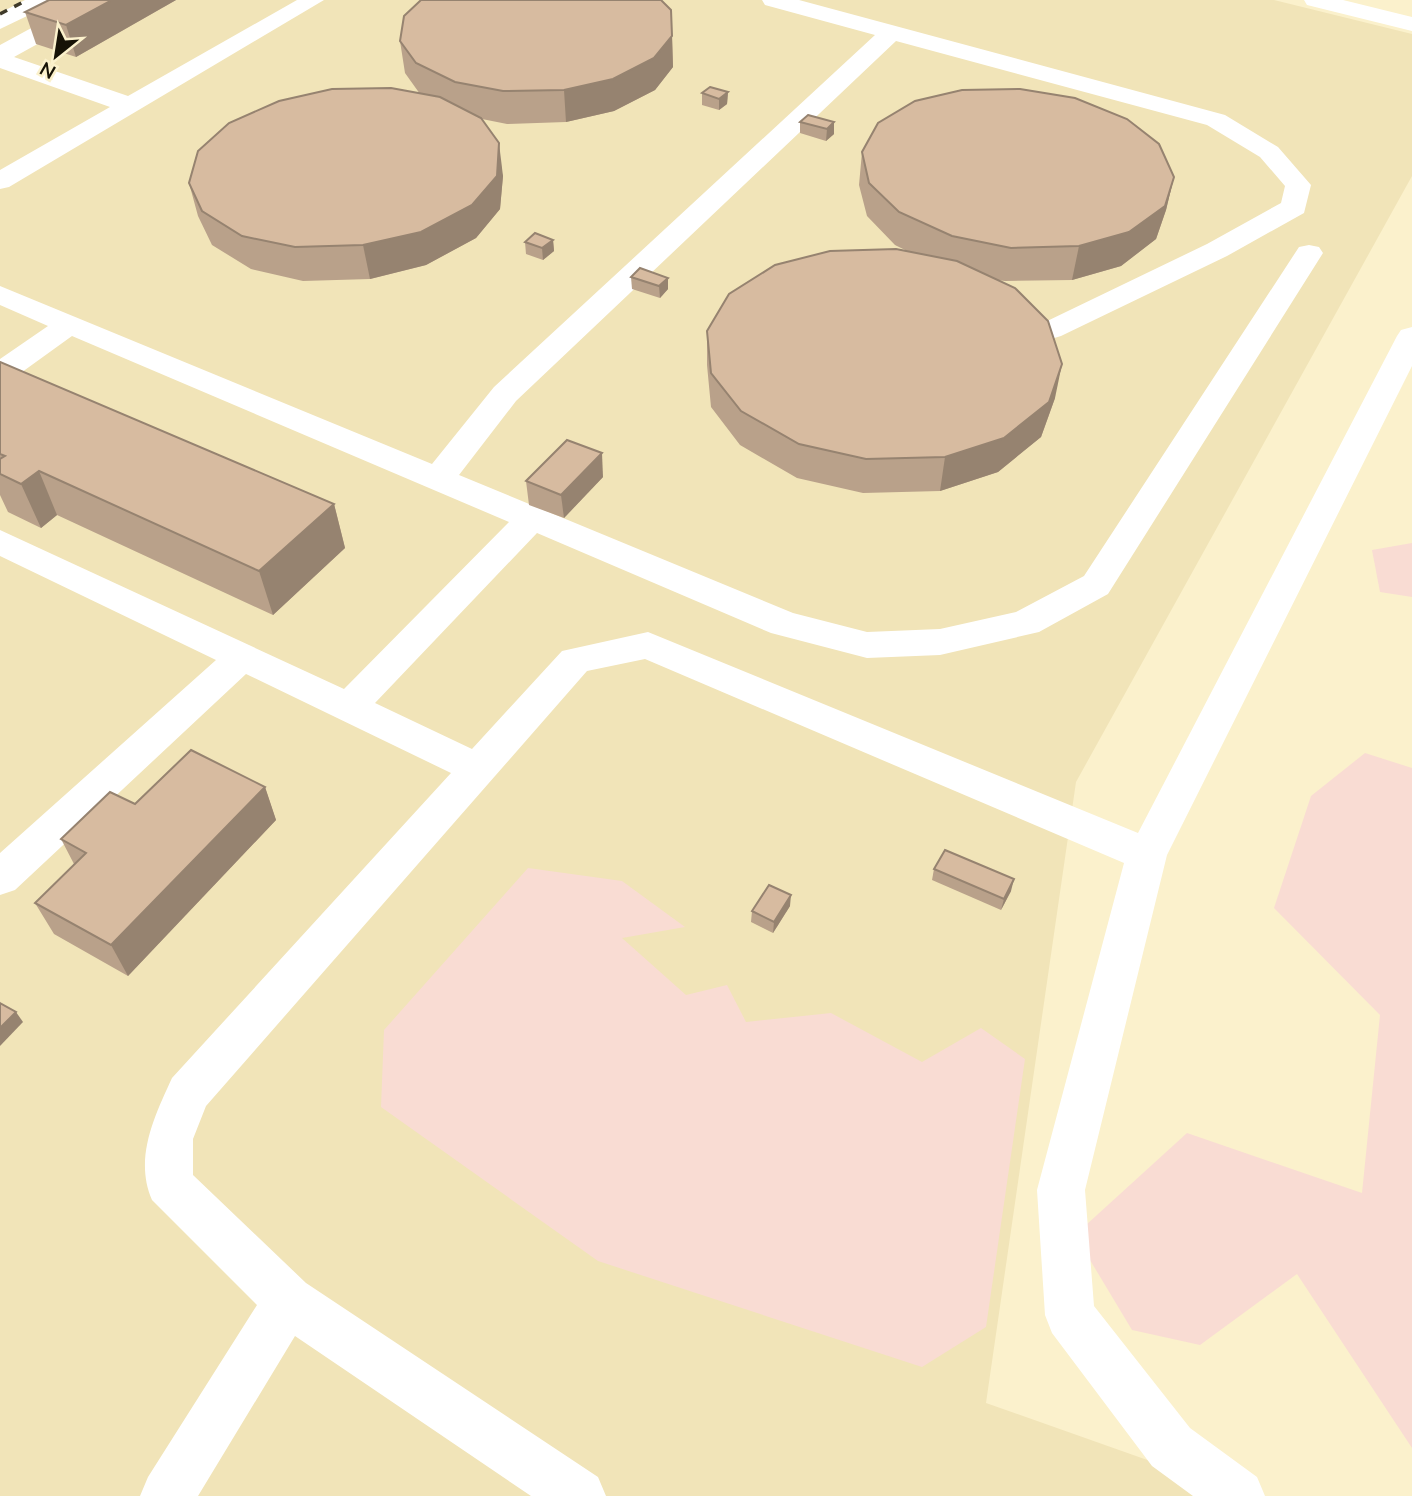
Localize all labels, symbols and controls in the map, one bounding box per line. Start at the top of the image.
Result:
north arrow [21,21,91,91]
text: N [35,57,60,85]

